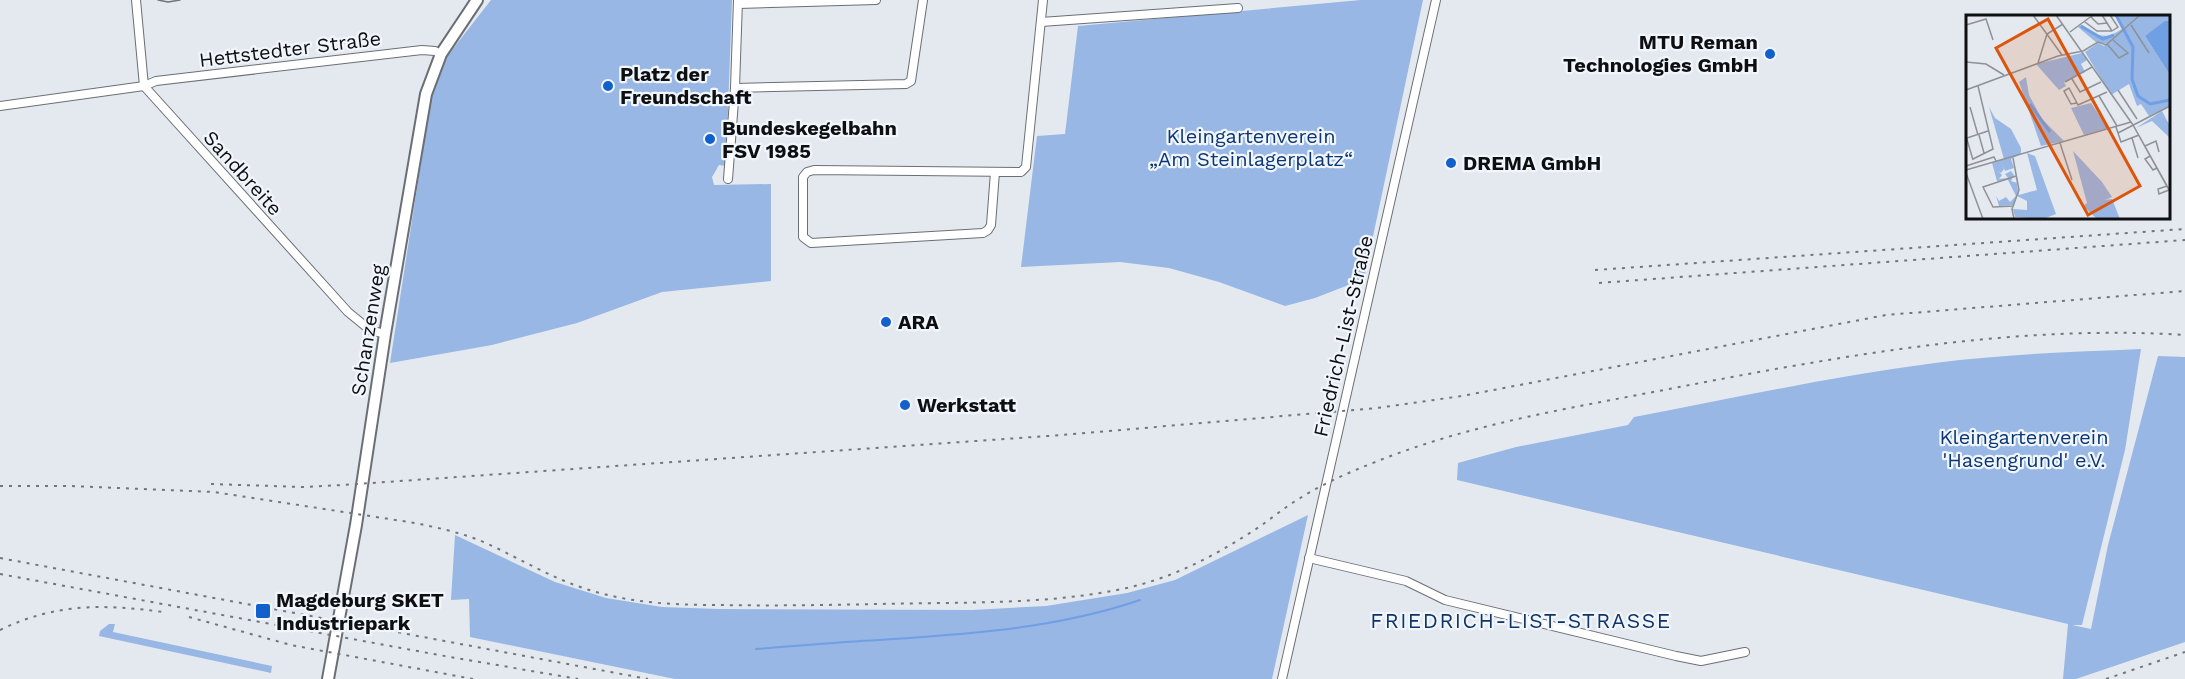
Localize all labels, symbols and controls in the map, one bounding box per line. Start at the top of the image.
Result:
inset map [1966,15,2170,219]
street label: Hettstedter Straße [198,26,382,72]
place label: MTU Reman Technologies GmbH [1563,30,1758,77]
marker: MTU Reman Technologies GmbH [1763,47,1777,61]
place label: Platz der Freundschaft [620,62,752,109]
marker: Platz der Freundschaft [601,79,615,93]
place label: Bundeskegelbahn FSV 1985 [722,116,897,163]
park label: Kleingartenverein „Am Steinlagerplatz“ [1149,124,1353,171]
street label: Sandbreite [199,126,287,220]
marker: Bundeskegelbahn FSV 1985 [703,132,717,146]
place label: DREMA GmbH [1463,151,1601,175]
marker: DREMA GmbH [1444,156,1458,170]
street label: Friedrich-List-Straße [1308,233,1378,439]
street label: Schanzenweg [346,262,390,398]
place label: ARA [898,310,939,334]
marker: ARA [879,315,893,329]
place label: Werkstatt [917,393,1016,417]
marker: Werkstatt [898,398,912,412]
park label: Kleingartenverein 'Hasengrund' e.V. [1939,425,2109,472]
place label: Magdeburg SKET Industriepark [276,588,444,635]
marker: Magdeburg SKET Industriepark [254,602,272,620]
district label: FRIEDRICH-LIST-STRASSE [1370,608,1672,633]

